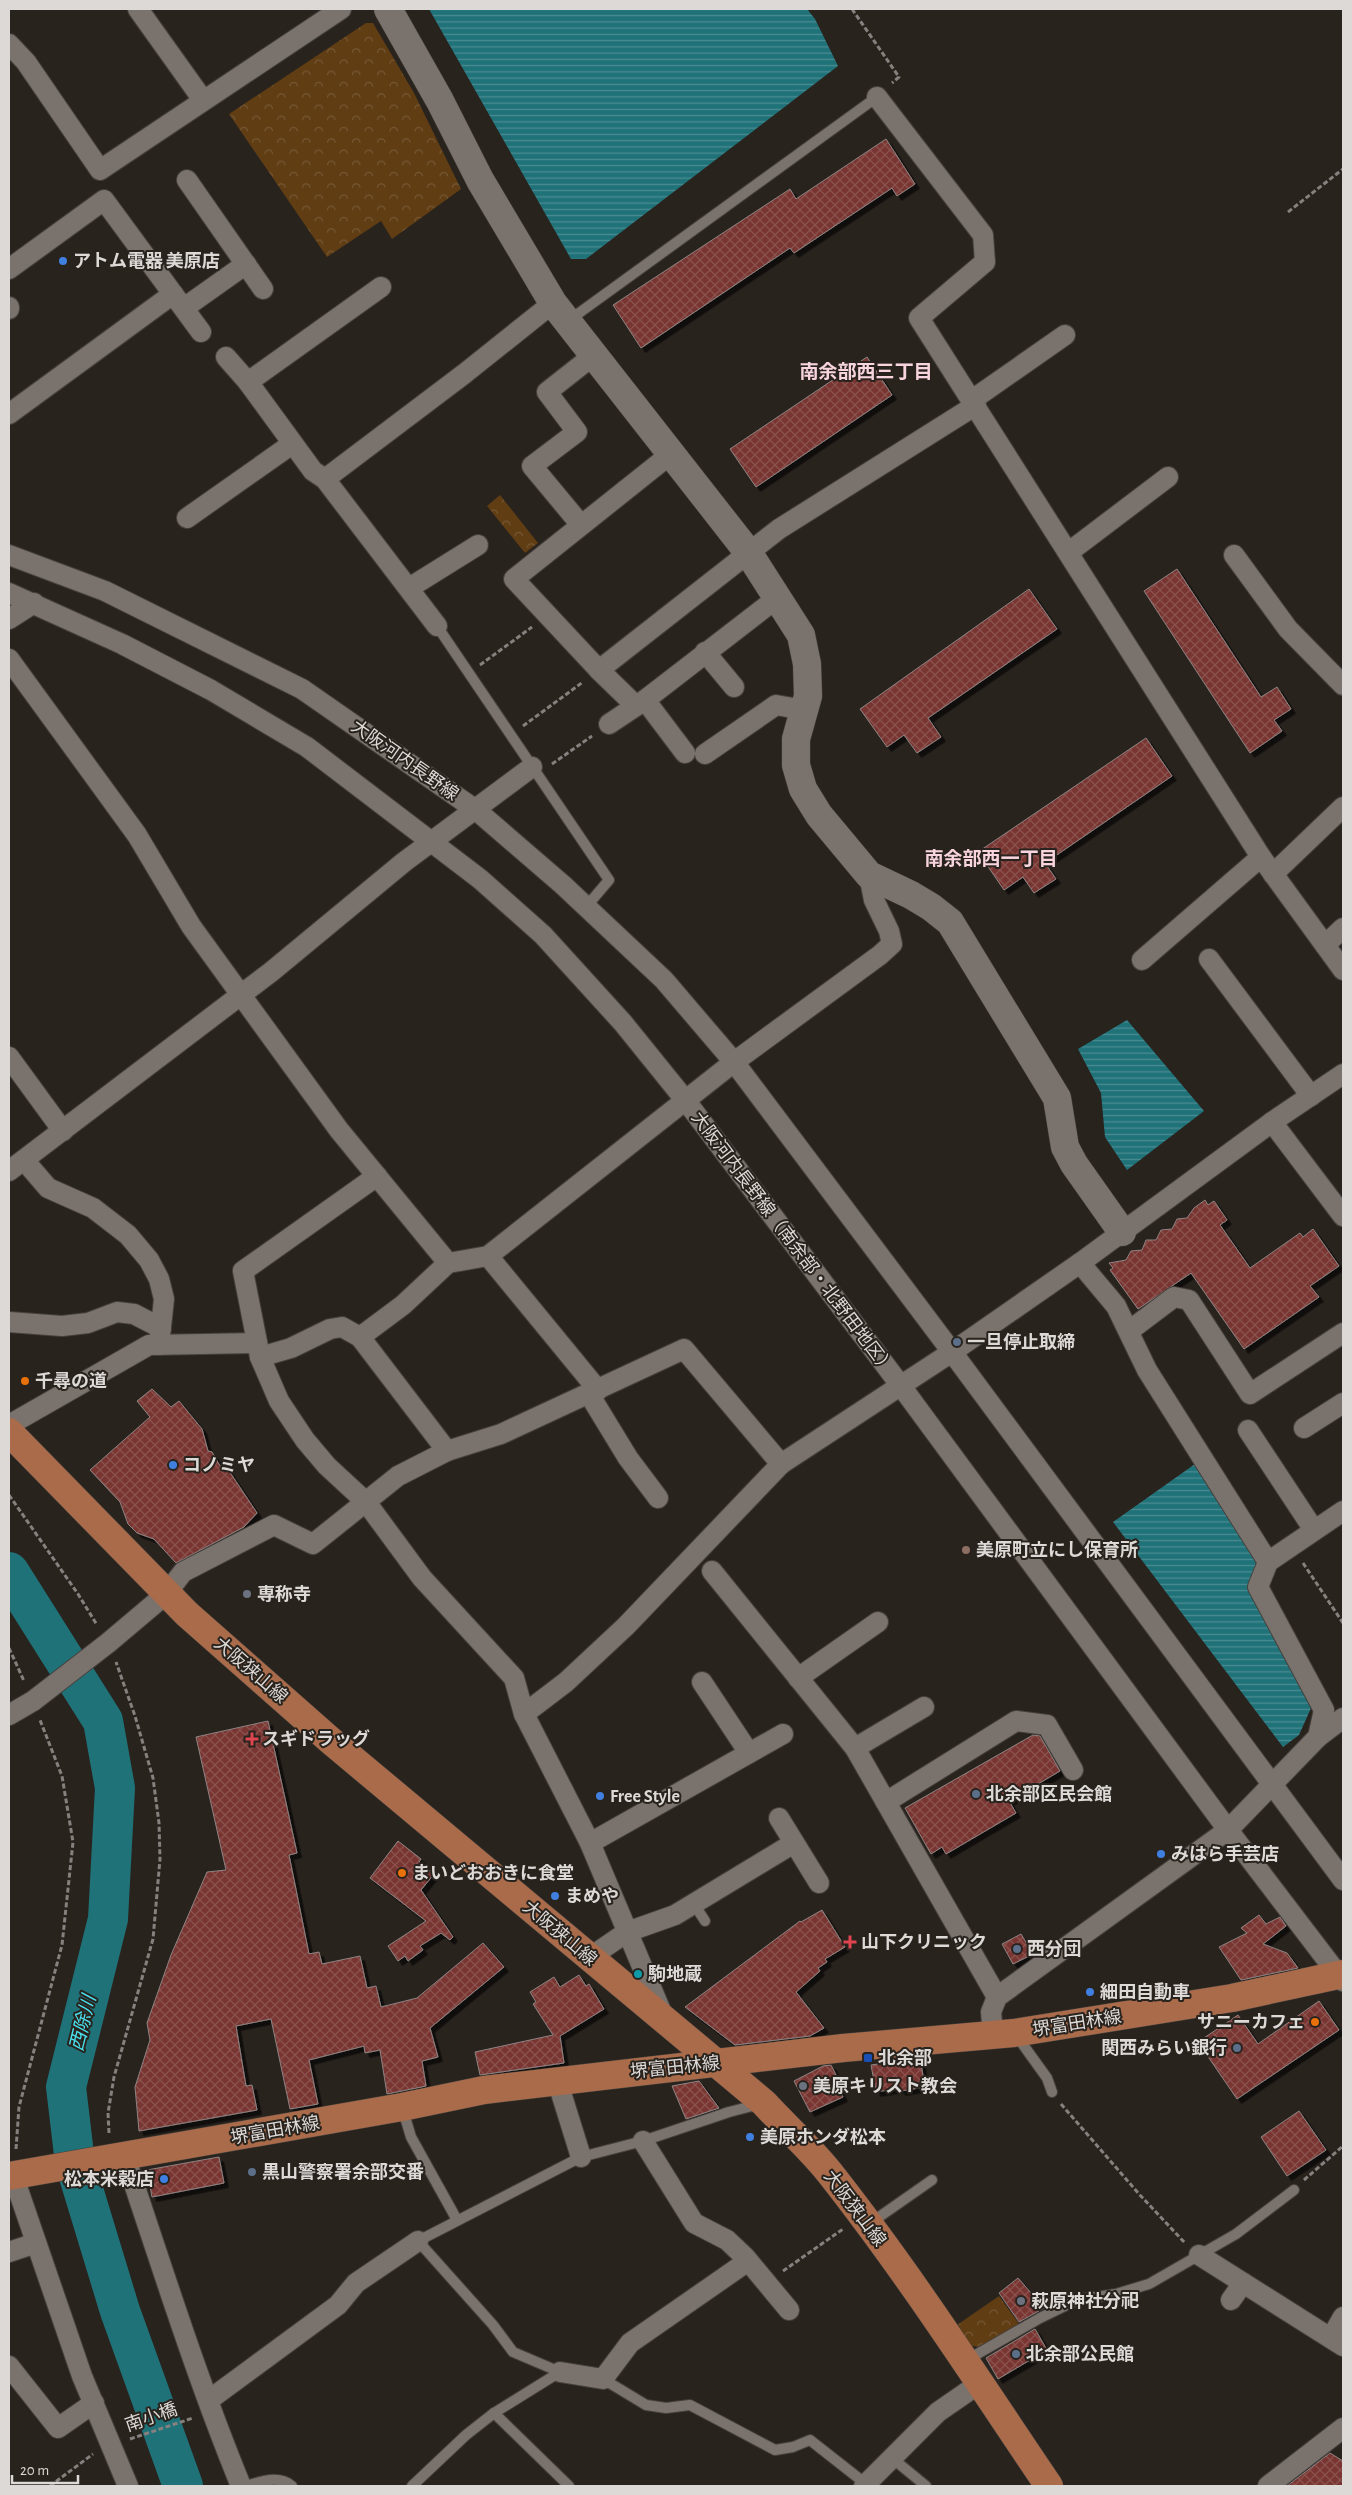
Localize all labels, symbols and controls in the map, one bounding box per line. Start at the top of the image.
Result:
place label: アトム電器 美原店 [73,251,220,271]
marker: アトム電器 美原店 [57,255,69,267]
district label: 南余部西三丁目 [799,362,933,382]
street label: 大阪河内長野線 [348,716,462,804]
district label: 南余部西一丁目 [924,849,1058,869]
street label: 大阪河内長野線（南余部・北野田地区） [688,1108,898,1378]
place label: 一旦停止取締 [967,1332,1075,1352]
marker: 一旦停止取締 [951,1336,963,1348]
place label: 千尋の道 [35,1371,107,1391]
marker: 千尋の道 [19,1375,31,1387]
place label: コノミヤ [183,1456,255,1475]
marker: コノミヤ [167,1459,179,1471]
place label: 美原町立にし保育所 [976,1540,1138,1560]
marker: 美原町立にし保育所 [960,1544,972,1556]
place label: 専称寺 [257,1584,311,1604]
marker: 専称寺 [241,1588,253,1600]
street label: 大阪狭山線 [210,1633,292,1707]
place label: スギドラッグ [262,1729,370,1749]
marker: スギドラッグ [246,1733,258,1745]
place label: 北余部区民会館 [986,1784,1112,1804]
place label: Free Style [610,1788,680,1806]
marker: 北余部区民会館 [970,1788,982,1800]
marker: Free Style [594,1790,606,1802]
place label: みはら手芸店 [1171,1844,1279,1864]
marker: みはら手芸店 [1155,1848,1167,1860]
place label: まいどおおきに食堂 [412,1863,574,1883]
marker: まいどおおきに食堂 [396,1867,408,1879]
place label: まめや [565,1887,619,1906]
marker: まめや [549,1890,561,1902]
street label: 大阪狭山線 [519,1896,601,1970]
place label: 山下クリニック [861,1933,987,1952]
marker: 山下クリニック [843,1935,857,1949]
place label: 西分団 [1027,1939,1081,1959]
marker: 西分団 [1011,1943,1023,1955]
place label: 駒地蔵 [648,1964,702,1984]
marker: 駒地蔵 [632,1968,644,1980]
place label: 細田自動車 [1100,1982,1190,2002]
marker: 細田自動車 [1084,1986,1096,1998]
water label: 西除川 [66,1991,100,2053]
street label: 堺富田林線 [1031,2006,1123,2040]
place label: サニーカフェ [1197,2013,1305,2032]
marker: サニーカフェ [1309,2016,1321,2028]
place label: 関西みらい銀行 [1101,2037,1227,2058]
marker: 関西みらい銀行 [1231,2042,1243,2054]
place label: 北余部 [878,2048,932,2068]
street label: 堺富田林線 [629,2052,721,2082]
marker: 北余部 [862,2052,874,2064]
place label: 美原キリスト教会 [813,2076,957,2096]
marker: 美原キリスト教会 [797,2080,809,2092]
street label: 堺富田林線 [229,2112,321,2148]
place label: 美原ホンダ松本 [760,2127,886,2147]
marker: 美原ホンダ松本 [744,2131,756,2143]
place label: 黒山警察署余部交番 [262,2162,424,2182]
marker: 黒山警察署余部交番 [246,2166,258,2178]
street label: 大阪狭山線 [820,2166,890,2250]
place label: 松本米穀店 [64,2170,154,2189]
marker: 松本米穀店 [158,2173,170,2185]
place label: 萩原神社分祀 [1031,2291,1139,2311]
marker: 萩原神社分祀 [1015,2295,1027,2307]
place label: 北余部公民館 [1026,2344,1134,2364]
marker: 北余部公民館 [1010,2348,1022,2360]
street label: 南小橋 [123,2400,180,2435]
scale bar [12,2452,79,2484]
text: 20 m [20,2463,49,2478]

